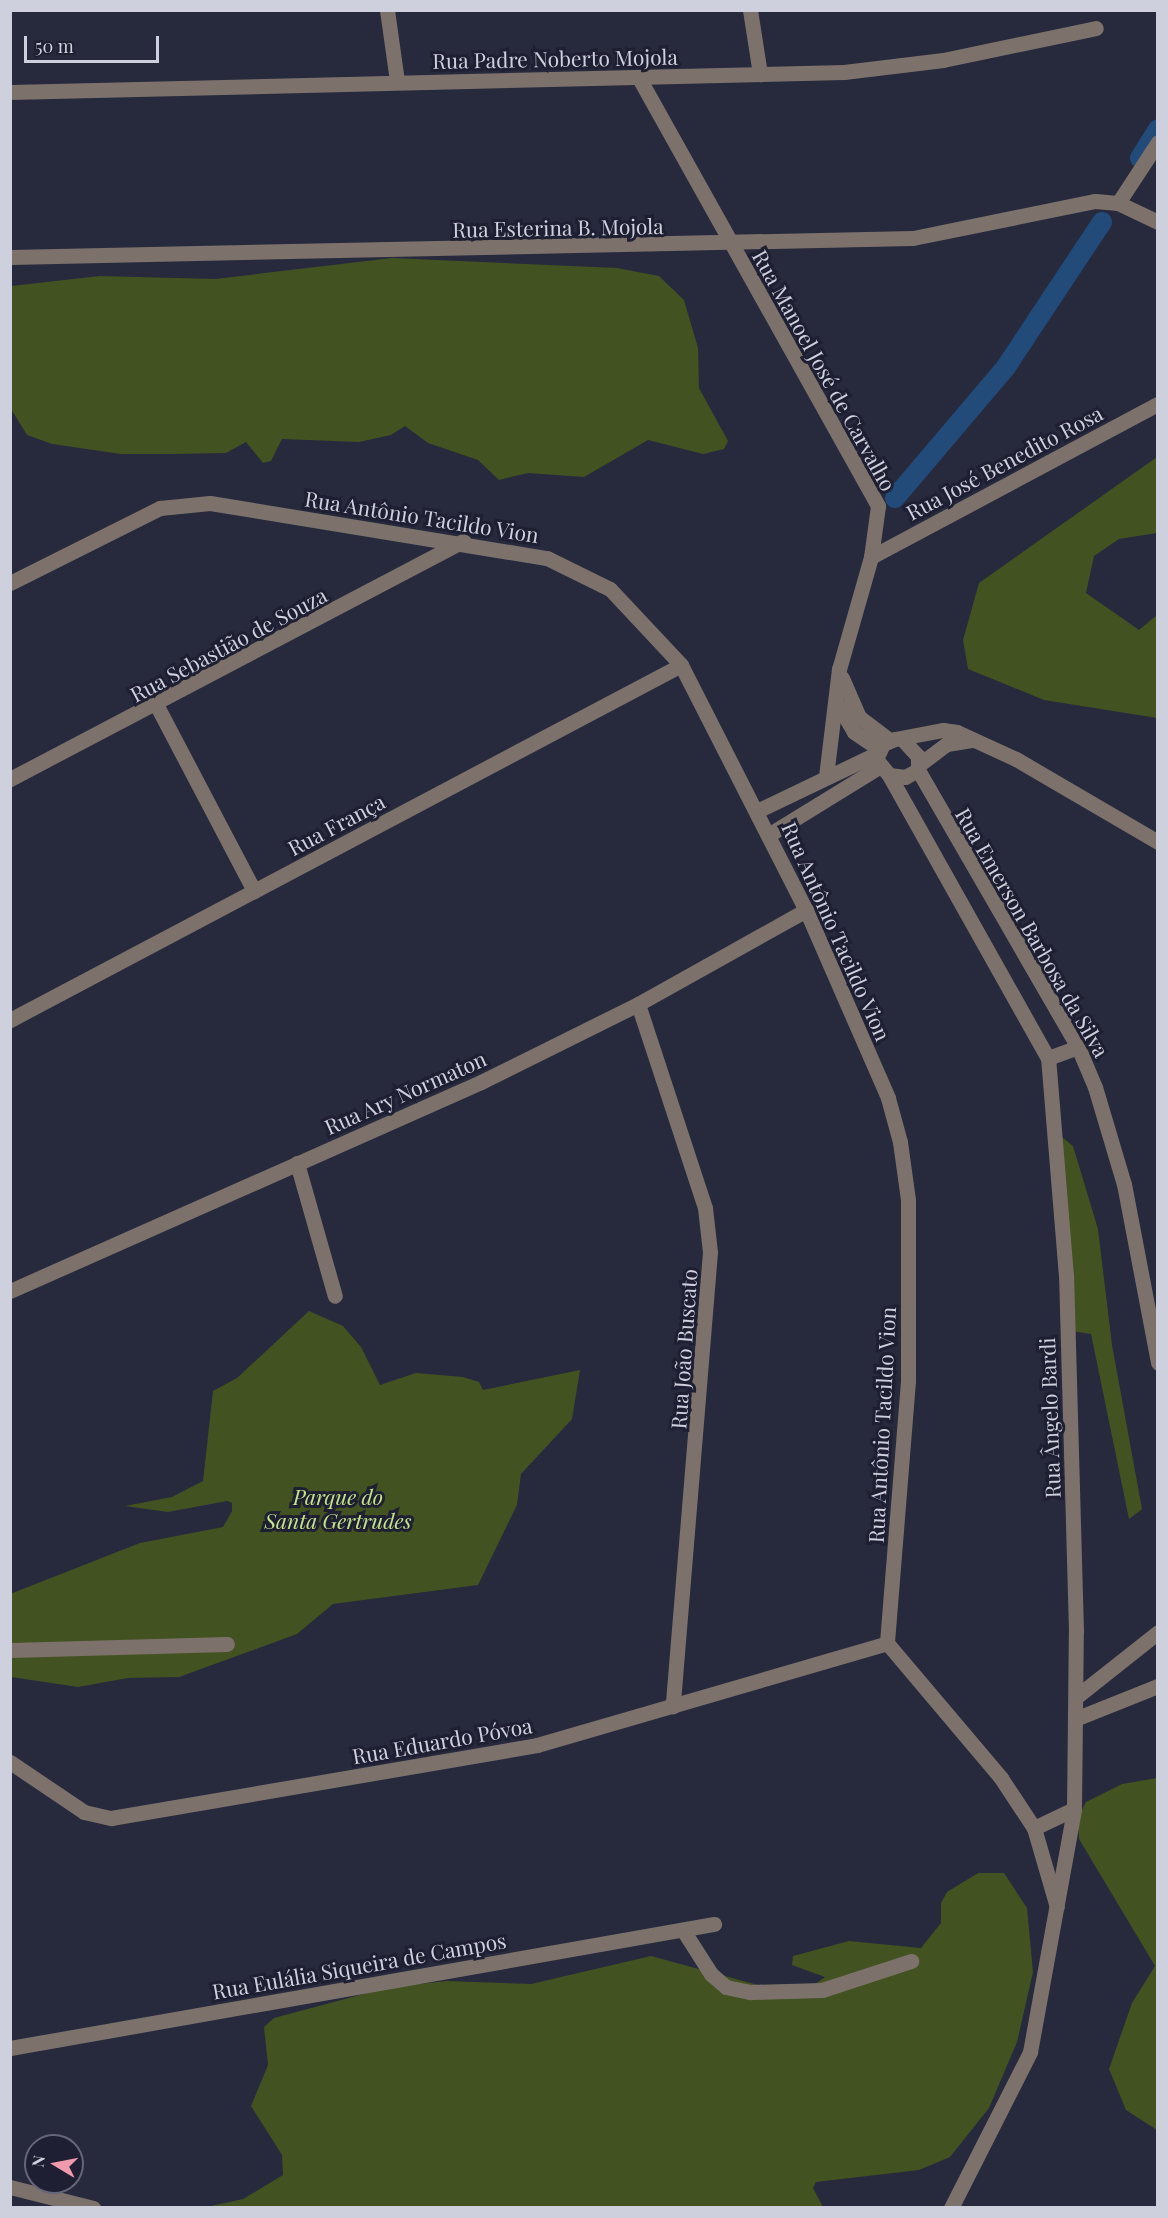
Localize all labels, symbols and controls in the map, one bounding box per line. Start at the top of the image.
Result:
scale bar [27,24,162,62]
text: 50 m [35,34,74,58]
street label: Rua Padre Noberto Mojola [432,43,678,73]
street label: Rua Esterina B. Mojola [452,213,664,241]
street label: Rua Manoel José de Carvalho [748,245,902,495]
street label: Rua José Benedito Rosa [901,399,1107,525]
street label: Rua Antônio Tacildo Vion [302,485,542,547]
street label: Rua Sebastião de Souza [125,581,331,707]
street label: Rua França [283,788,389,860]
street label: Rua Emerson Barbosa da Silva [951,803,1115,1061]
street label: Rua Antônio Tacildo Vion [777,817,897,1045]
street label: Rua Ary Normaton [320,1045,490,1139]
street label: Rua João Buscato [665,1268,701,1430]
street label: Rua Antônio Tacildo Vion [862,1305,900,1545]
street label: Rua Ângelo Bardi [1034,1337,1064,1499]
park label: Parque do Santa Gertrudes [264,1483,412,1533]
street label: Rua Eduardo Póvoa [350,1712,534,1768]
street label: Rua Eulália Siqueira de Campos [210,1927,508,2003]
north arrow [24,2134,84,2194]
text: N [26,2154,49,2169]

